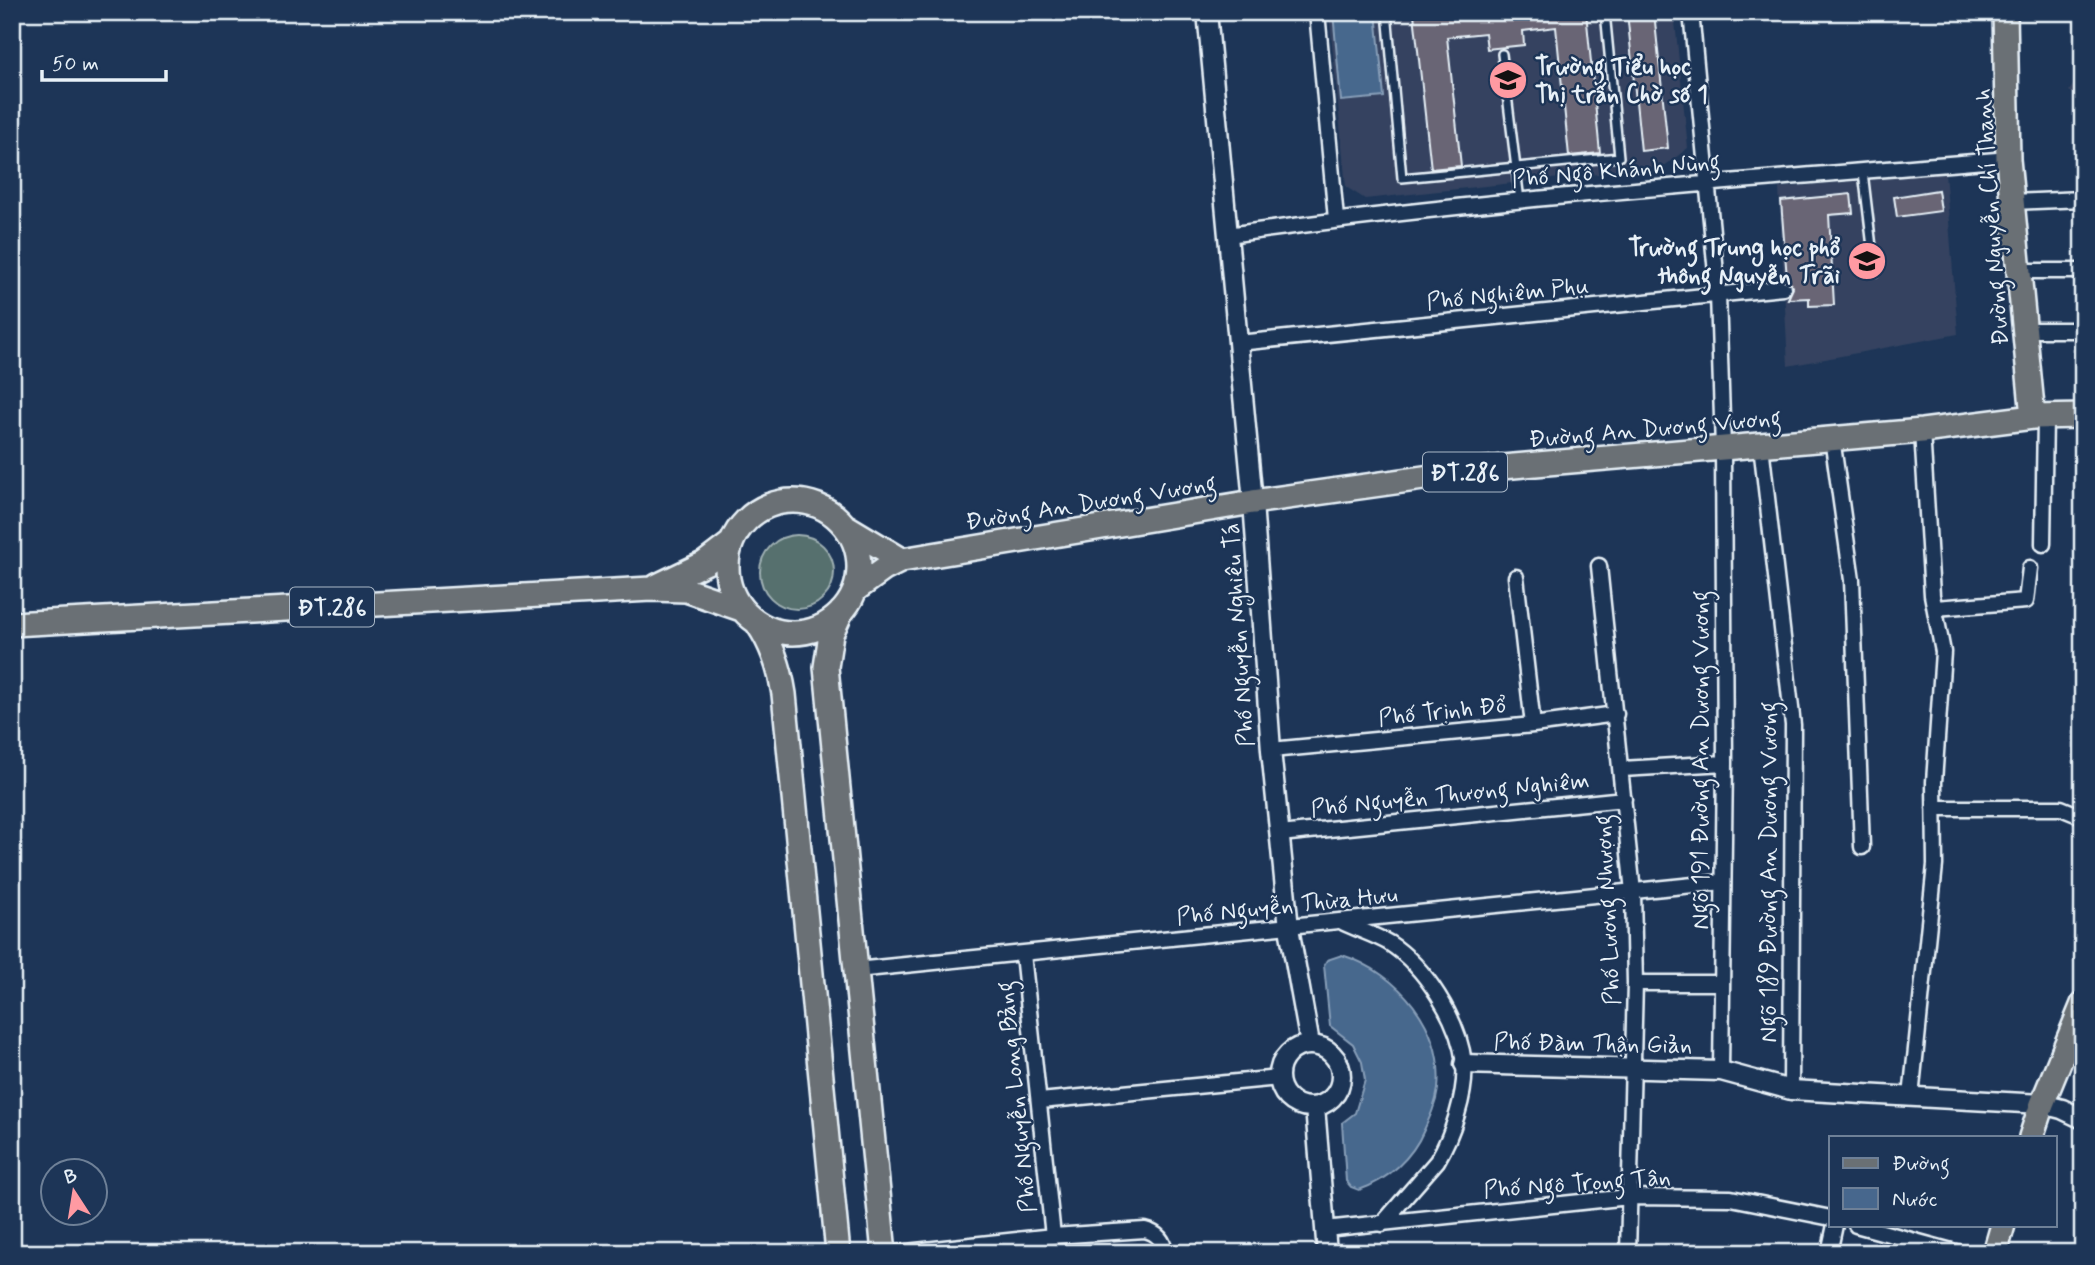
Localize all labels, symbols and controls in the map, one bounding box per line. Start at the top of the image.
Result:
scale bar [42,38,166,82]
text: 50 m [52,50,99,78]
place label: Trường Tiểu học Thị trấn Chờ số 1 [1535,52,1708,111]
school or university icon: Trường Tiểu học Thị trấn Chờ số 1 [1487,59,1529,101]
street label: Đường Nguyễn Chí Thanh [1968,87,2020,347]
street label: Phố Ngô Khánh Nùng [1510,147,1722,199]
place label: Trường Trung học phổ thông Nguyễn Trãi [1628,233,1841,295]
school or university icon: Trường Trung học phổ thông Nguyễn Trãi [1846,240,1888,282]
street label: Phố Nghiêm Phụ [1425,270,1592,321]
street label: Đường An Dương Vương [1528,403,1783,459]
road number: ĐT.286 [1423,452,1507,492]
street label: Đường An Dương Vương [964,468,1219,542]
street label: Phố Nguyễn Nghiêu Tá [1216,522,1266,748]
road number: ĐT.286 [290,587,374,626]
street label: Ngõ 191 Đường An Dương Vương [1686,590,1720,930]
street label: Phố Trịnh Đổ [1377,690,1508,735]
street label: Ngõ 189 Đường An Dương Vương [1754,701,1788,1043]
street label: Phố Nguyễn Thượng Nghiêm [1309,765,1591,829]
street label: Phố Lương Nhượng [1588,813,1632,1006]
street label: Phố Nguyễn Thừa Hưu [1175,879,1400,937]
street label: Phố Nguyễn Long Bảng [990,979,1048,1214]
street label: Phố Đàm Thận Giản [1493,1027,1693,1062]
legend [1829,1136,2056,1226]
text: Đường [1892,1150,1950,1180]
north arrow [38,1156,108,1226]
street label: Phố Ngô Trọng Tân [1483,1162,1672,1209]
text: B [62,1163,79,1190]
text: Nước [1892,1186,1937,1214]

